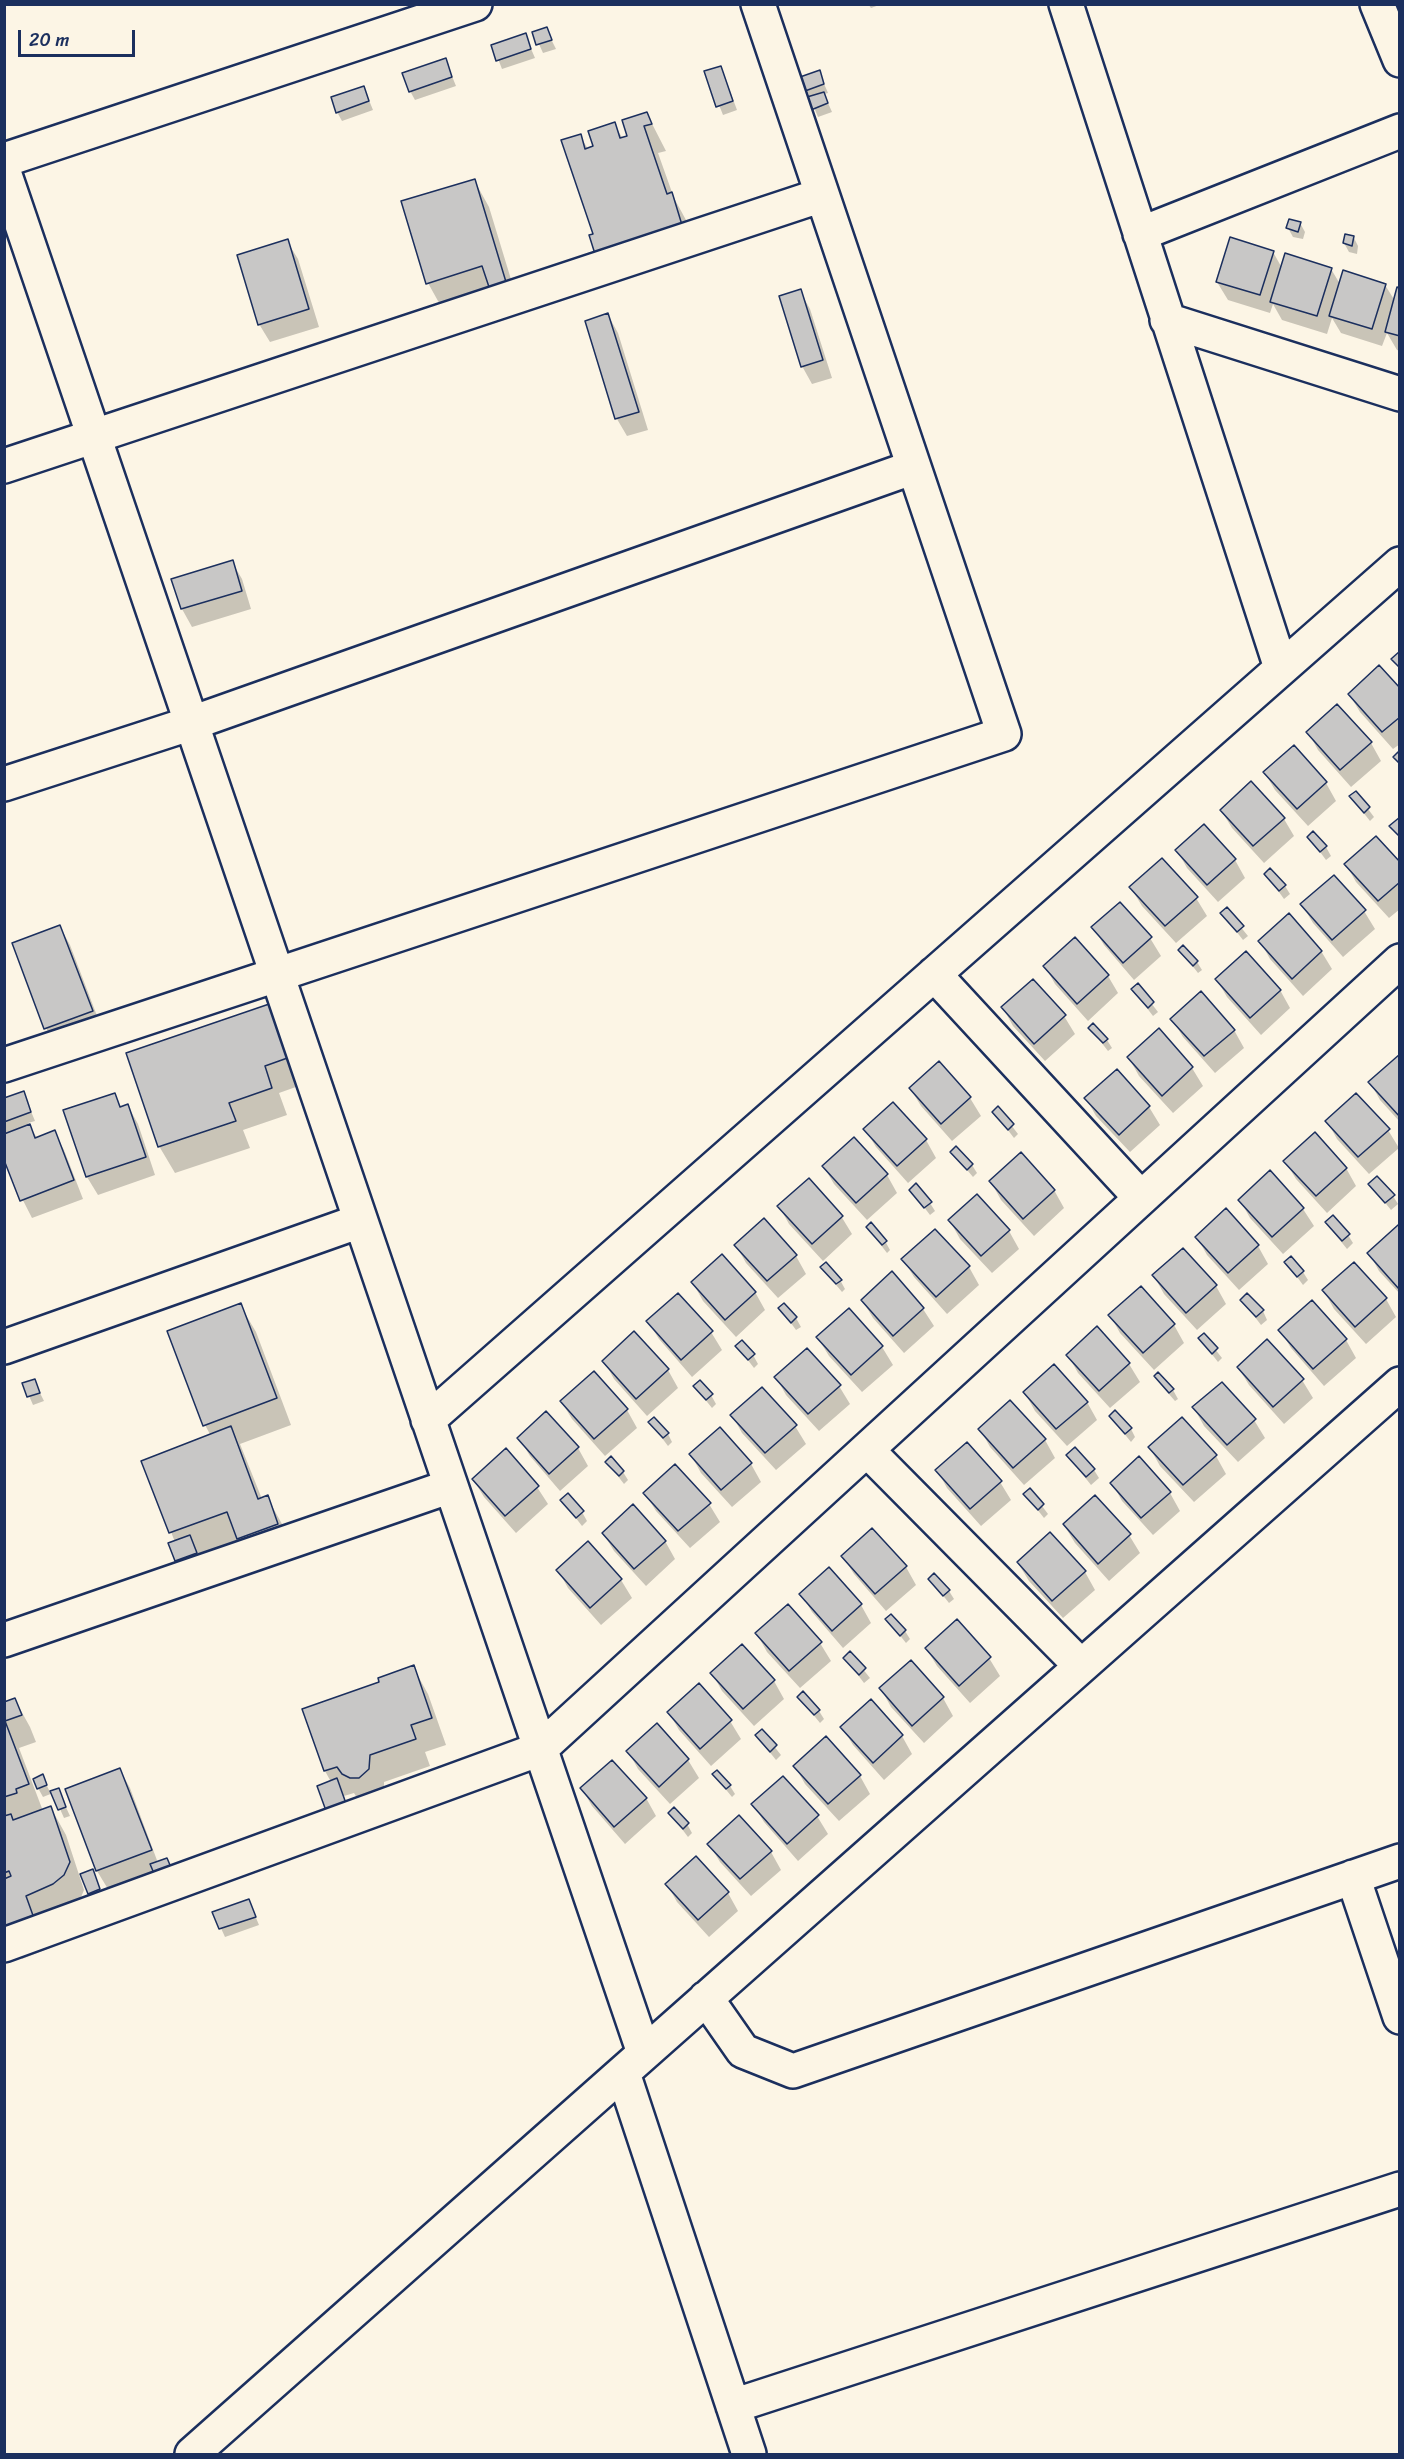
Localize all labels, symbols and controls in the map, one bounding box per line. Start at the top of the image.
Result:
scale bar [21,18,138,56]
text: 20 m [29,24,69,56]

